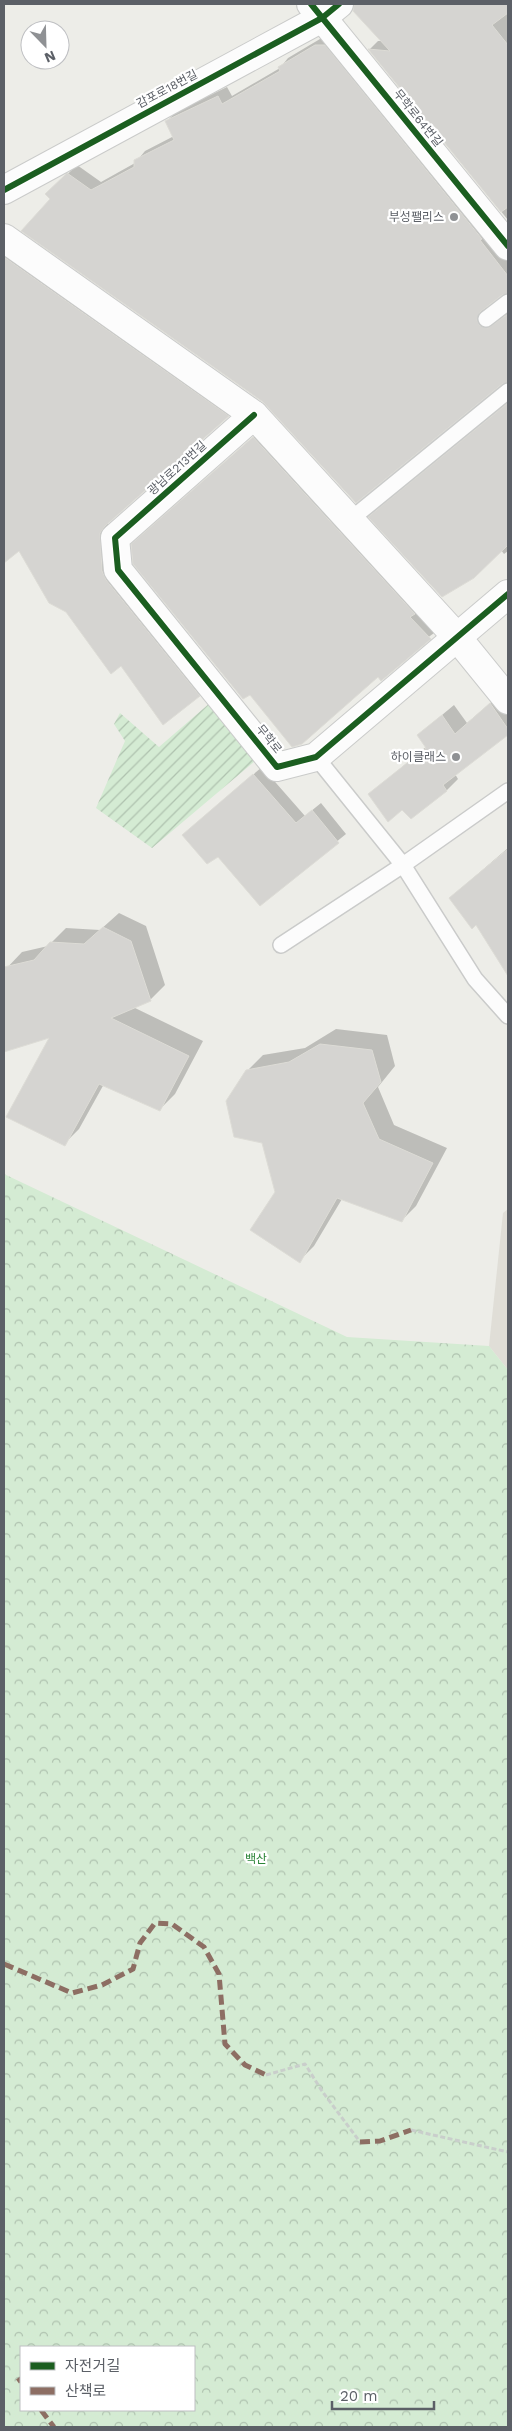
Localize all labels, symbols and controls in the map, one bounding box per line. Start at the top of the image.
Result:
north arrow [20,20,70,70]
text: N [42,48,58,66]
street label: 감포로18번길 [134,67,200,111]
street label: 무학로64번길 [391,86,445,150]
place label: 부성팰리스 [389,210,444,224]
marker: 부성팰리스 [448,211,460,223]
street label: 광남로213번길 [145,438,209,498]
street label: 무학로 [253,722,285,756]
place label: 하이클래스 [391,750,446,764]
marker: 하이클래스 [450,751,462,763]
park label: 백산 [245,1852,267,1866]
legend [20,2346,195,2411]
text: 자전거길 [65,2357,120,2375]
scale bar [332,2378,434,2410]
text: 산책로 [65,2382,106,2400]
text: 20 m [340,2387,378,2405]

